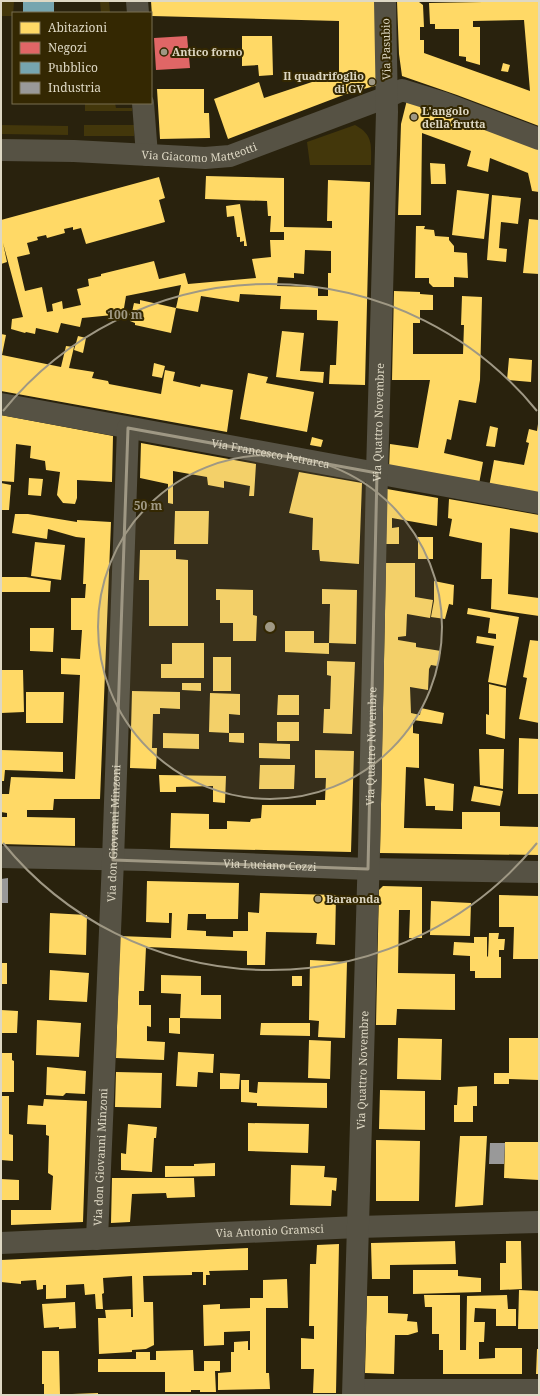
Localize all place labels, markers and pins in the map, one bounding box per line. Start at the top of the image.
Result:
place label: Antico forno [172,44,243,59]
marker: Antico forno [159,47,169,57]
place label: Il quadrifoglio di GV [283,68,364,96]
marker: Il quadrifoglio di GV [367,77,377,87]
place label: L'angolo della frutta [422,103,486,131]
marker: L'angolo della frutta [409,112,419,122]
centre of rings [263,620,277,634]
place label: Baraonda [326,891,380,906]
marker: Baraonda [313,894,323,904]

